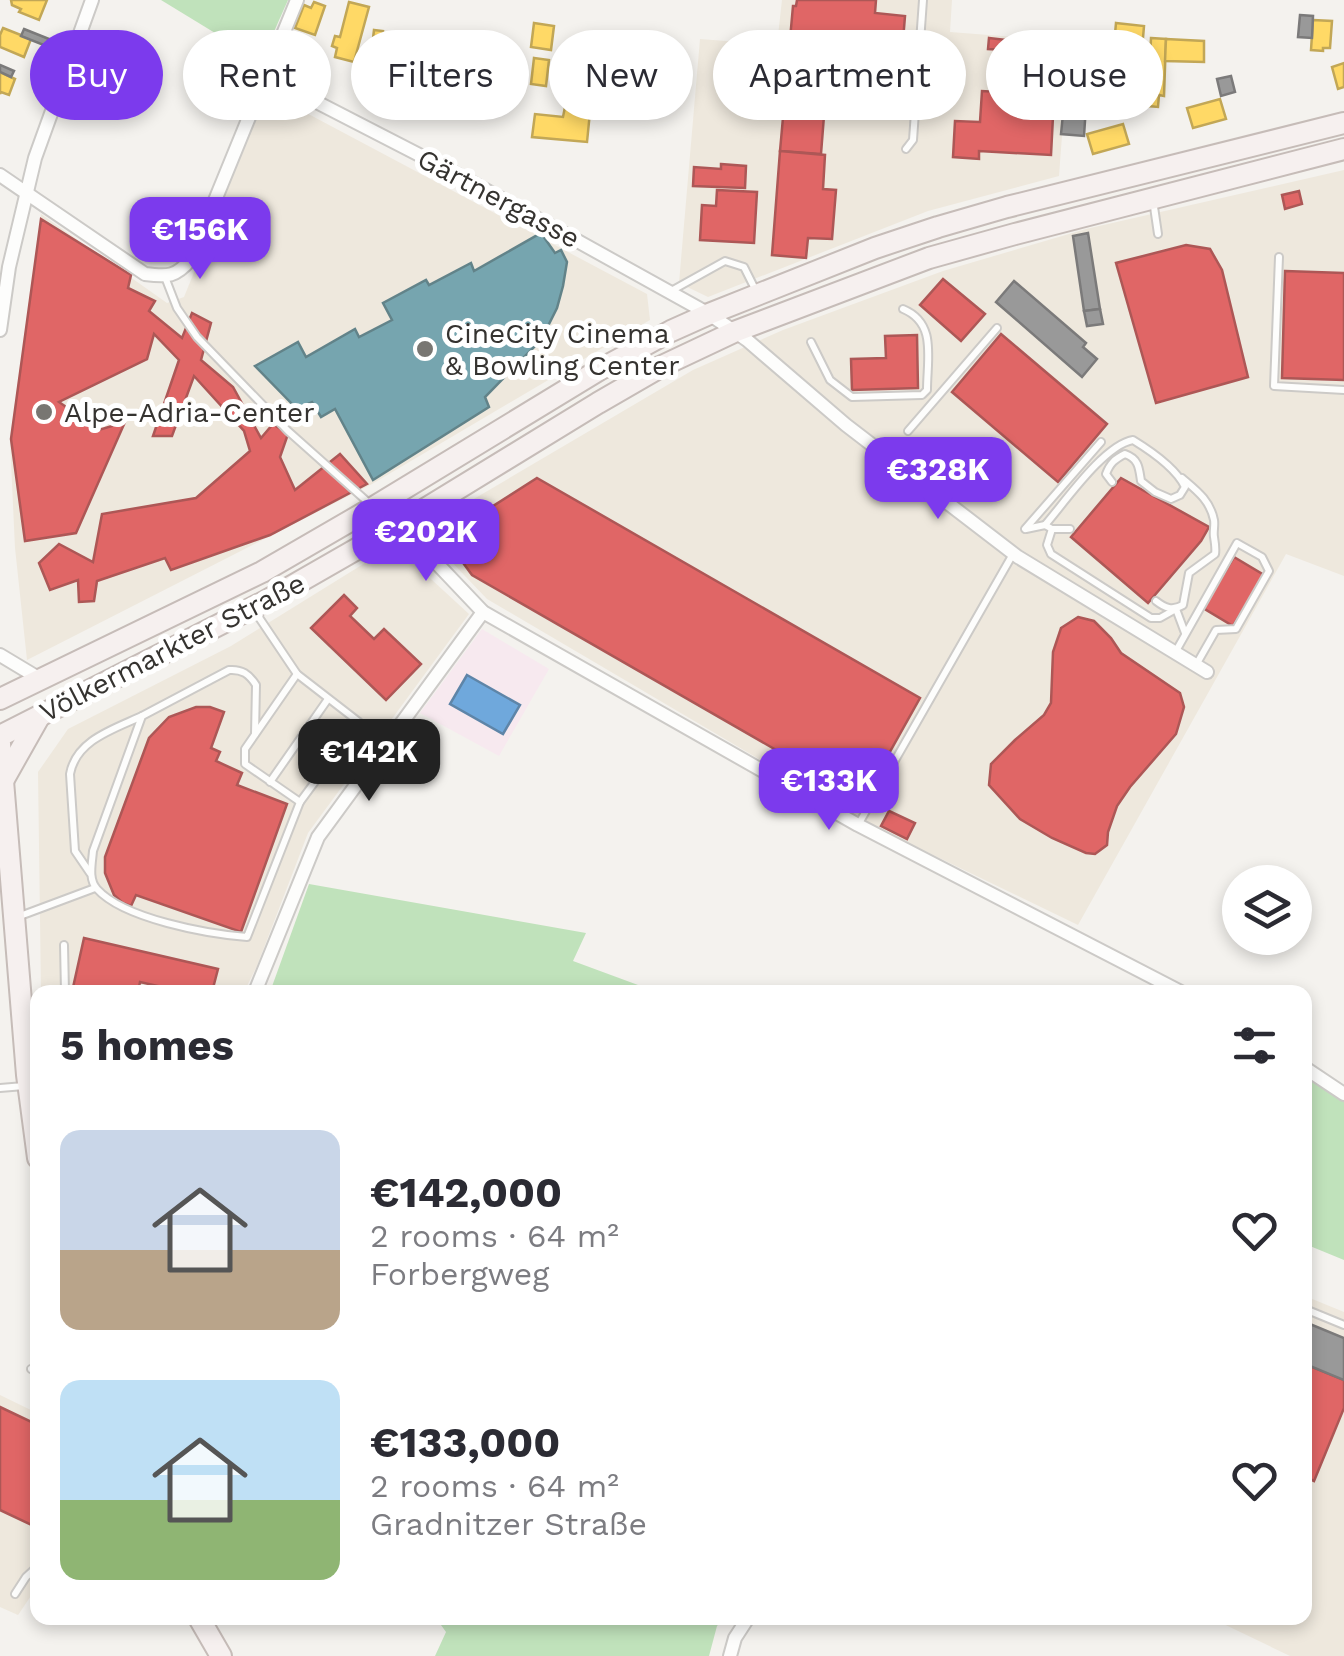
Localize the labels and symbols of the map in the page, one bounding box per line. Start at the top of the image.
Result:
street label: Gärtnergasse [412,142,586,255]
pin: €156K [130,197,270,282]
place label: CineCity Cinema & Bowling Center [445,317,680,382]
marker: CineCity Cinema & Bowling Center [414,338,436,360]
place label: Alpe-Adria-Center [64,396,315,429]
marker: Alpe-Adria-Center [33,401,55,423]
pin: €328K [868,437,1008,522]
pin: €202K [356,499,496,584]
street label: Völkermarkter Straße [34,566,310,729]
pin: €142K [299,719,439,804]
pin: €133K [759,748,899,833]

